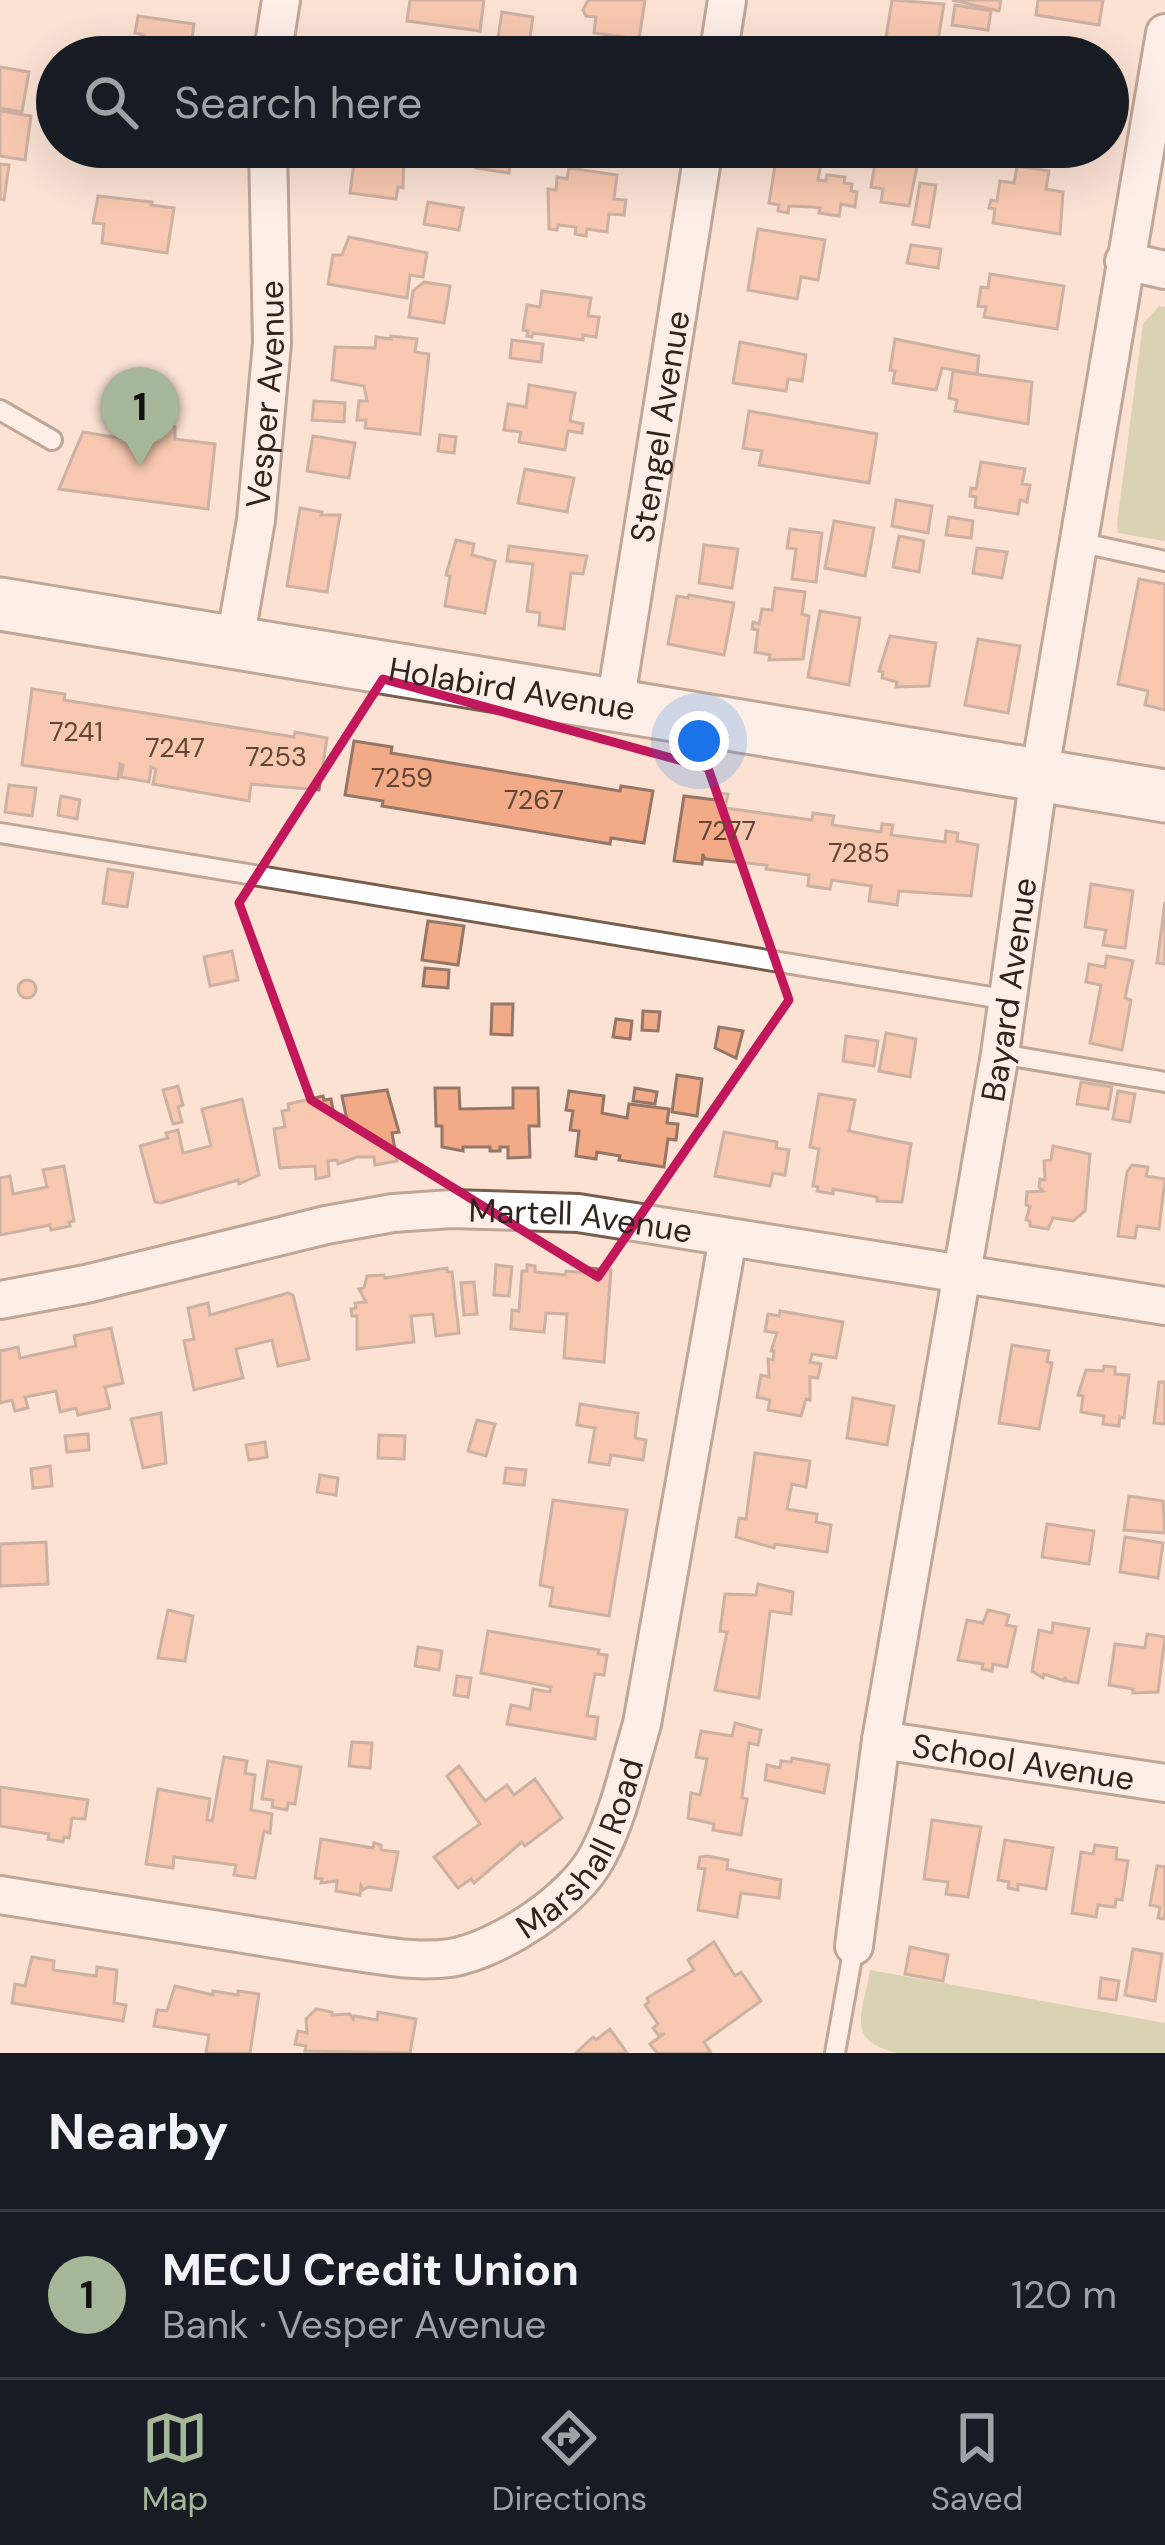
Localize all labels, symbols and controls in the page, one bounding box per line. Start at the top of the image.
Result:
search box [36,36,1129,168]
icon: search [78,69,144,135]
text: Search here [174,73,422,132]
street label: Vesper Avenue [236,280,294,510]
street label: Stengel Avenue [620,308,700,546]
pin: 1 [101,367,179,466]
street label: Holabird Avenue [386,647,638,730]
your location [669,711,729,771]
house number: 7241 [49,714,103,749]
house number: 7247 [145,730,205,765]
house number: 7253 [245,739,307,774]
house number: 7259 [371,760,433,795]
house number: 7267 [504,782,564,817]
house number: 7277 [698,813,756,848]
house number: 7285 [828,835,890,870]
street label: Bayard Avenue [971,875,1047,1105]
street label: Martell Avenue [468,1189,695,1253]
street label: School Avenue [909,1724,1138,1800]
street label: Marshall Road [508,1753,653,1948]
text: Nearby [48,2098,229,2165]
text: MECU Credit Union [162,2240,579,2299]
text: 1 [80,2269,94,2320]
text: 120 m [1011,2269,1117,2320]
text: Bank · Vesper Avenue [162,2299,546,2350]
tab: Map [142,2405,208,2520]
tab: Directions [492,2405,647,2520]
tab: Saved [931,2405,1023,2520]

